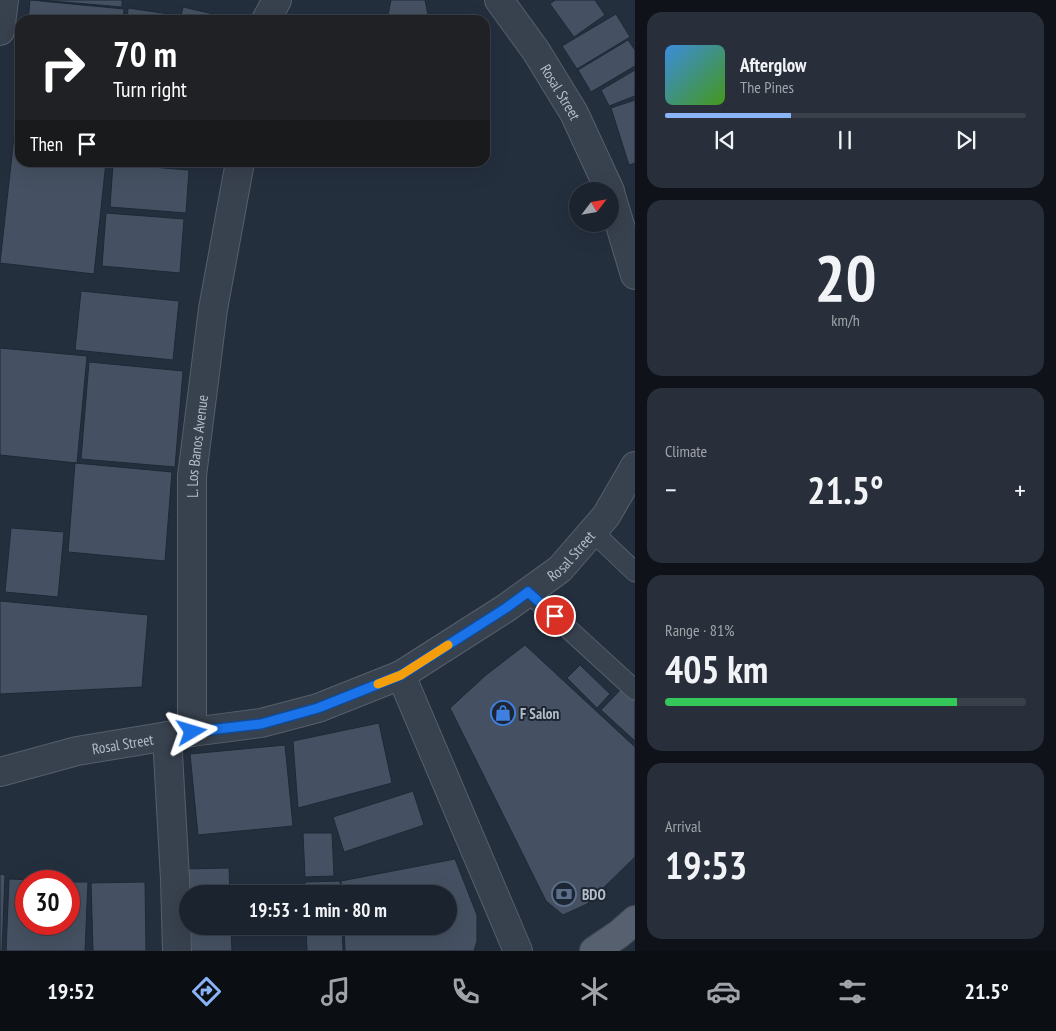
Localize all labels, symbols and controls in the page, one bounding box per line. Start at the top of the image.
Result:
text: 70 m [113,31,177,77]
icon: right [30,35,95,100]
text: Afterglow [740,53,806,77]
street label: Rosal Street [537,61,585,123]
text: Turn right [113,75,187,103]
text: The Pines [740,77,794,97]
icon: previous [711,126,739,154]
icon: pause [831,126,859,154]
icon: next [952,126,980,154]
icon: arrive [73,130,101,158]
text: Then [30,132,63,156]
north arrow [569,182,619,232]
map controls [569,182,619,232]
text: 20 [814,235,877,319]
text: km/h [831,310,860,330]
street label: L. Los Banos Avenue [183,394,212,498]
text: Climate [665,441,707,461]
text: 21.5° [807,465,884,514]
text: − [665,471,677,508]
text: + [1014,471,1026,508]
street label: Rosal Street [543,526,599,585]
pin [534,595,576,637]
icon: arrive [541,602,569,630]
text: Range · 81% [665,620,734,640]
text: 405 km [665,644,768,693]
shop icon: F Salon [490,700,516,726]
place label: F Salon [520,704,559,723]
position arrow [165,705,217,757]
street label: Rosal Street [90,729,155,758]
text: Arrival [665,816,701,836]
text: 19:53 [665,840,747,889]
speed limit sign: 30 [15,870,80,935]
bank icon: BDO [551,881,577,907]
place label: BDO [582,885,606,904]
text: 19:53 · 1 min · 80 m [249,898,387,922]
icon: directions [189,974,224,1009]
icon: music [318,974,353,1009]
icon: phone [448,974,483,1009]
icon: climate [577,974,612,1009]
icon: car [706,974,741,1009]
icon: filters [835,974,870,1009]
text: 19:52 [47,977,95,1005]
text: 21.5° [965,977,1009,1005]

